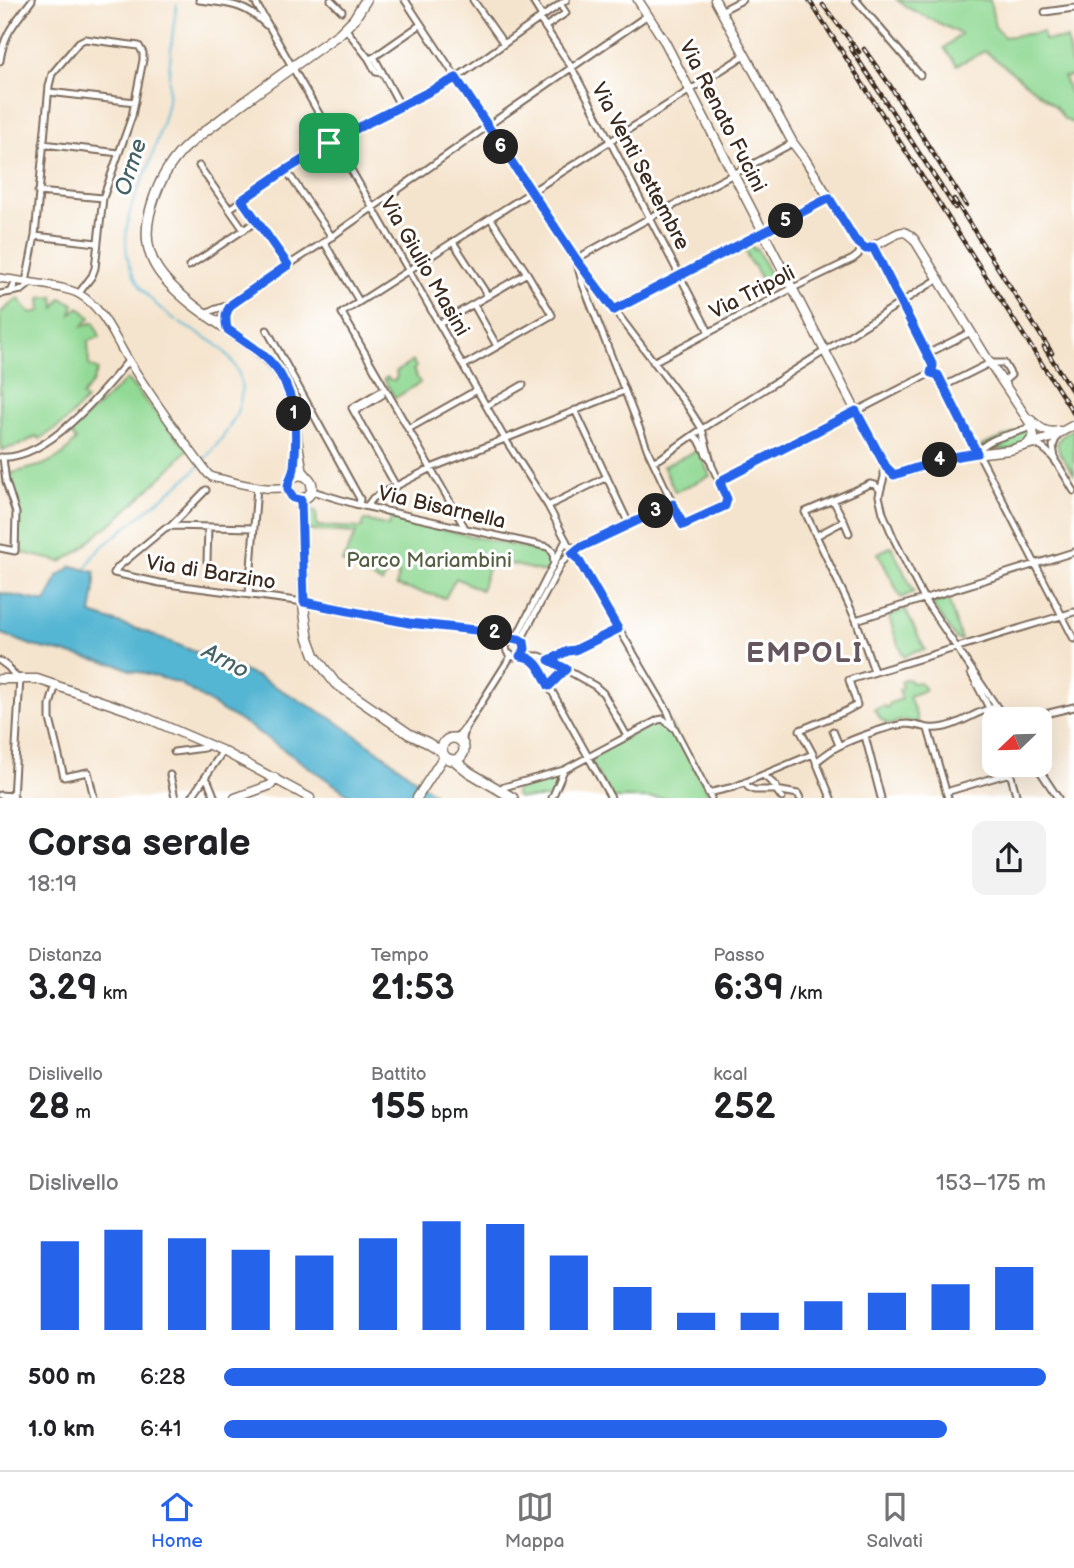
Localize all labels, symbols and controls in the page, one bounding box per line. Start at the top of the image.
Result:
street label: Via Renato Fucini [674,36,772,196]
street label: Via Venti Settembre [586,78,695,254]
pin [299,113,359,173]
icon: arrive [310,124,348,162]
pin: 6 [484,130,518,164]
water label: Orme [109,135,153,200]
text: 6 [495,135,506,158]
street label: Via Giulio Masini [374,192,475,341]
pin: 5 [768,204,804,238]
text: 5 [780,209,791,232]
street label: Via Tripoli [705,260,799,325]
pin: 1 [276,396,312,432]
text: 1 [290,402,298,425]
pin: 4 [922,442,958,477]
text: 4 [934,448,945,471]
street label: Via Bisarnella [376,481,508,534]
pin: 3 [638,494,674,528]
text: 3 [650,499,661,522]
park label: Parco Mariambini [346,548,512,573]
street label: Via di Barzino [144,550,278,595]
pin: 2 [477,616,512,650]
text: 2 [489,621,500,644]
water label: Arno [197,637,254,685]
district label: EMPOLI [746,637,864,670]
north arrow [982,707,1052,777]
map controls [982,707,1052,777]
text: Corsa serale [28,821,251,866]
button: share [972,821,1046,895]
text: 18:19 [28,870,77,898]
text: Distanza [28,944,102,967]
text: Tempo [371,944,429,967]
text: Passo [713,944,765,967]
text: 3.29 [28,967,98,1010]
text: 21:53 [371,967,455,1010]
text: 6:39 [713,967,784,1010]
text: km [98,982,128,1005]
text: /km [784,982,823,1005]
text: Dislivello [28,1063,103,1086]
text: Battito [371,1063,427,1086]
text: kcal [713,1063,747,1086]
text: 28 [28,1086,70,1129]
text: 155 [371,1086,426,1129]
text: 252 [713,1086,775,1129]
text: m [70,1101,91,1124]
text: bpm [426,1101,468,1124]
text: Dislivello [28,1169,119,1197]
text: 153–175 m [936,1169,1046,1197]
text: 500 m [28,1363,96,1391]
text: 6:28 [140,1363,186,1391]
text: 1.0 km [28,1415,95,1443]
text: 6:41 [140,1415,182,1443]
tab: Home [151,1488,203,1553]
tab: Mappa [505,1488,565,1553]
tab: Salvati [867,1488,923,1553]

